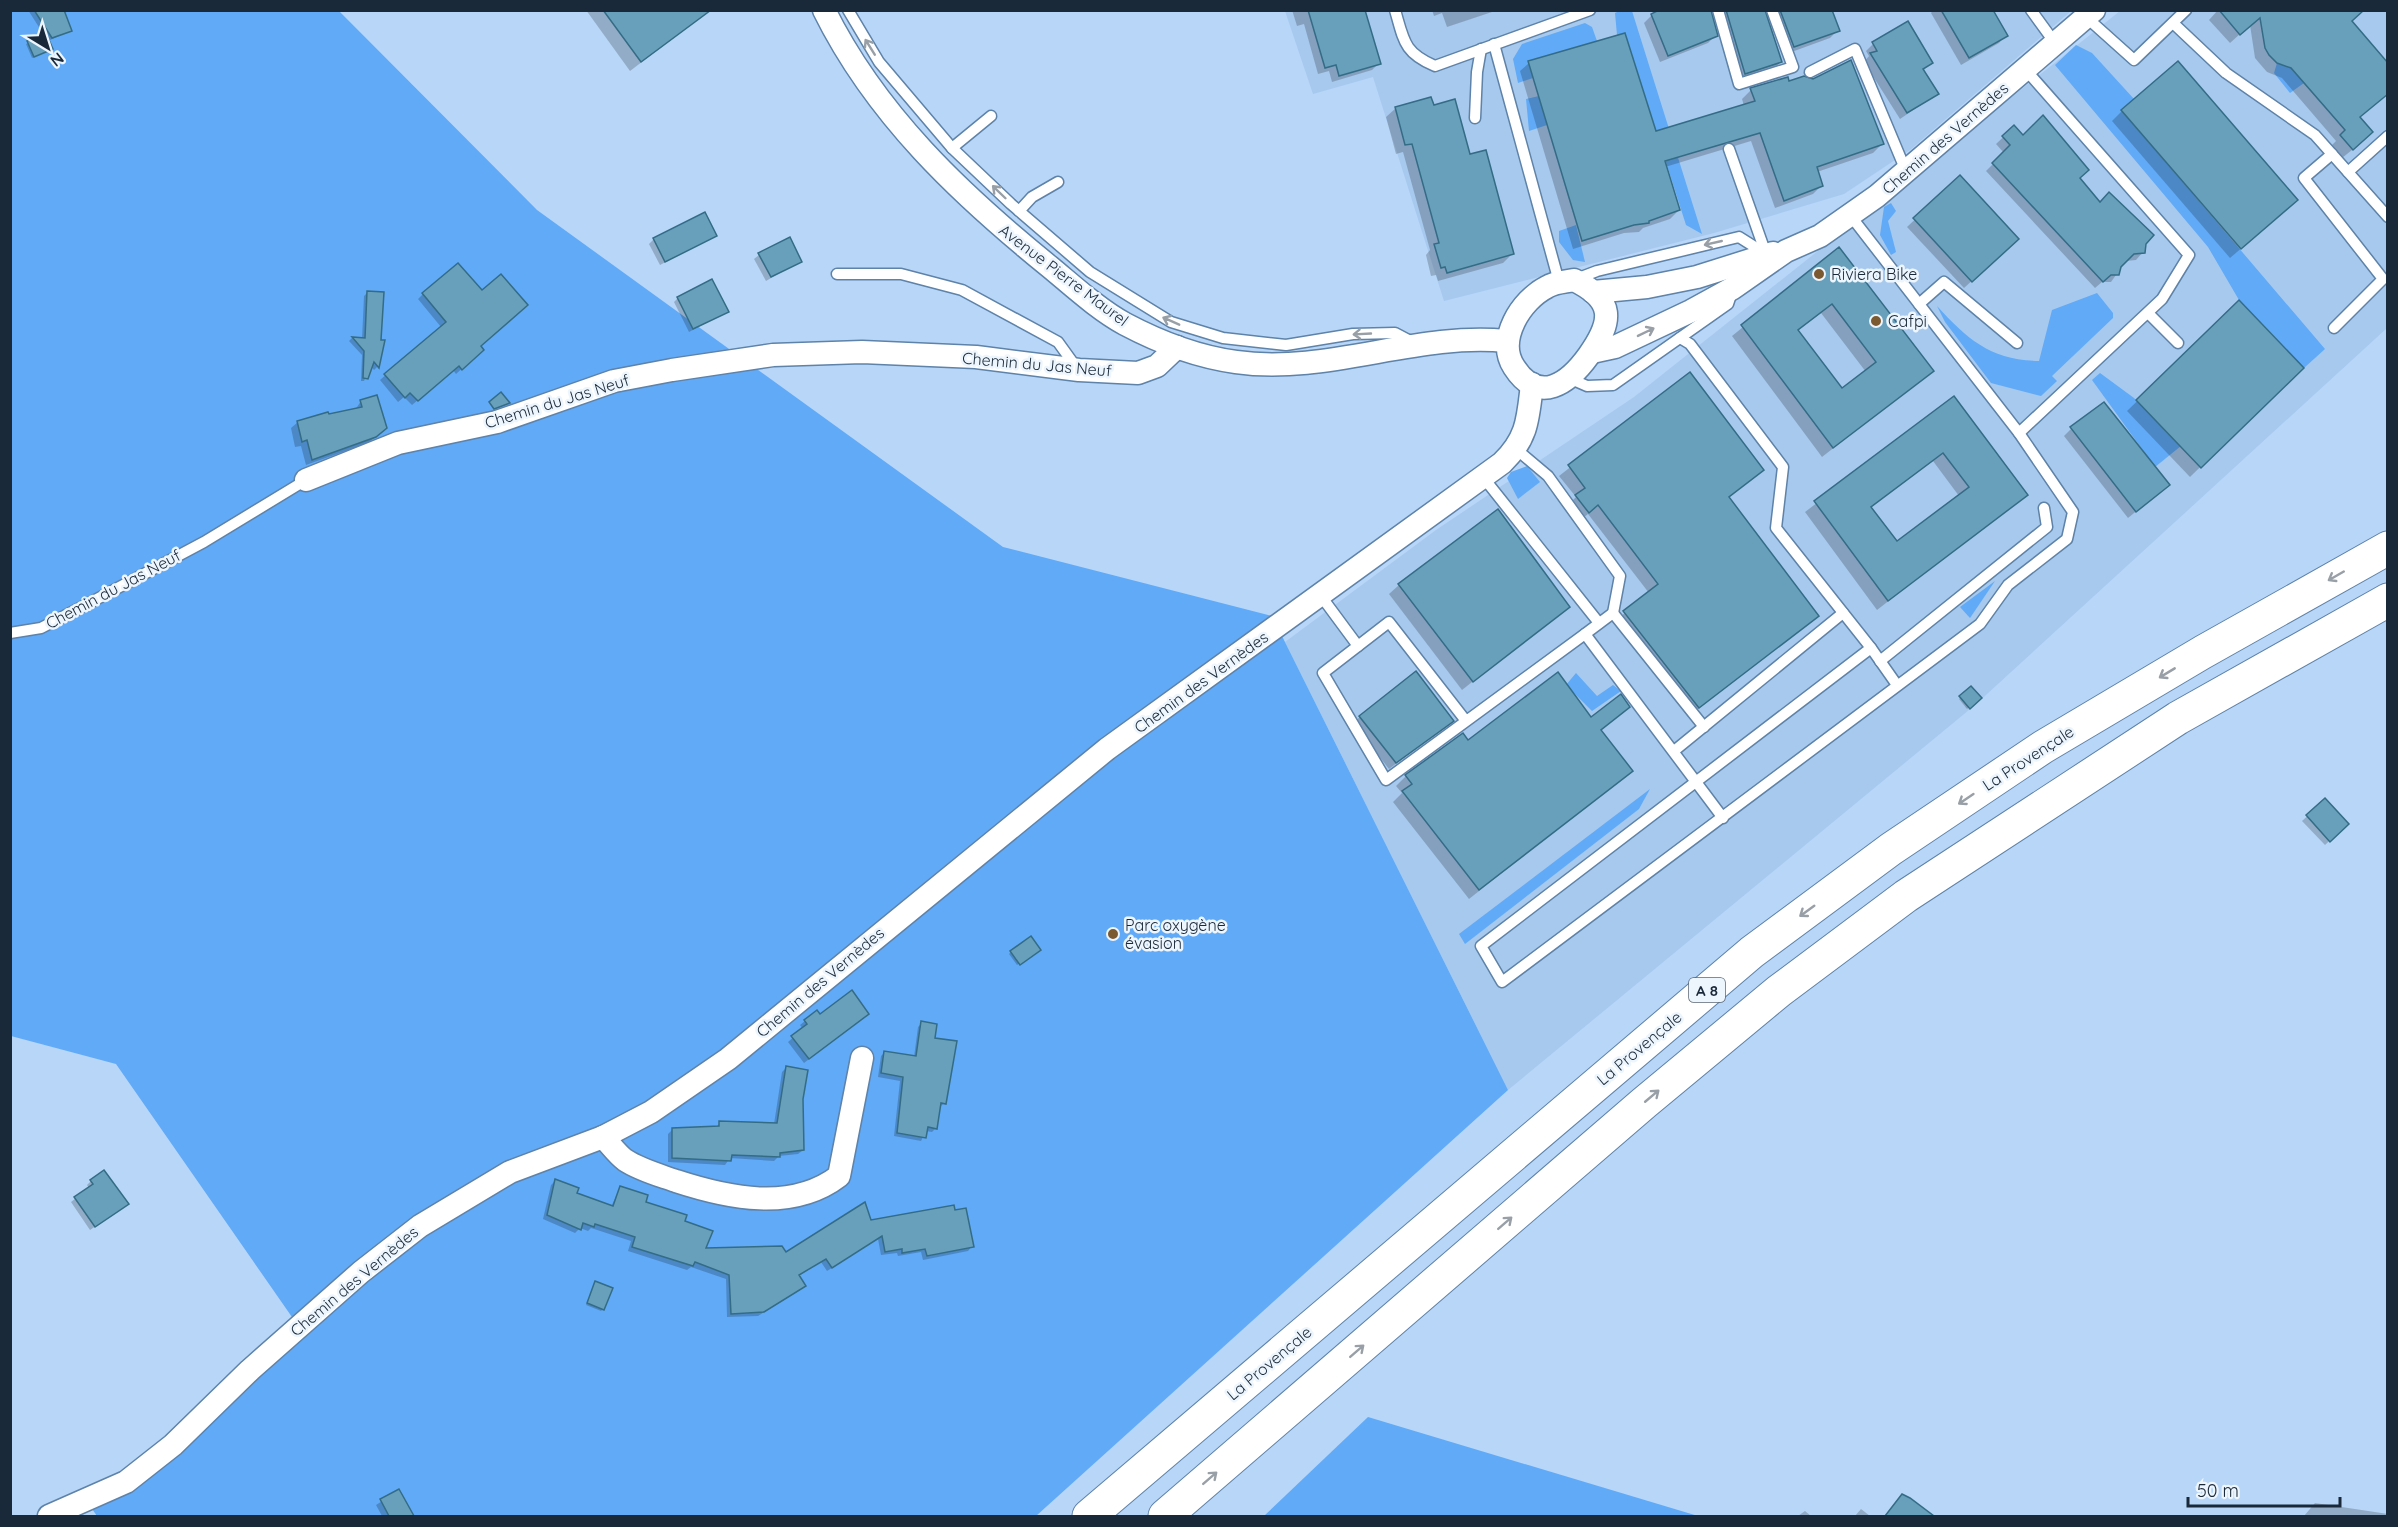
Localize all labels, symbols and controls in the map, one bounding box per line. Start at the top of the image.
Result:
north arrow [18,18,78,78]
one-way arrow [863,39,875,56]
text: N [46,48,68,71]
street label: Chemin des Vernèdes [1878,78,2012,198]
one-way arrow [991,185,1006,200]
street label: Avenue Pierre Maurel [995,220,1133,330]
one-way arrow [1704,238,1723,249]
place label: Riviera Bike [1831,264,1917,284]
marker: Riviera Bike [1812,267,1826,281]
place label: Cafpi [1888,311,1927,331]
marker: Cafpi [1869,314,1883,328]
one-way arrow [1163,315,1181,326]
one-way arrow [1637,326,1655,338]
one-way arrow [1353,328,1373,339]
street label: Chemin du Jas Neuf [961,348,1113,381]
street label: Chemin du Jas Neuf [482,369,632,432]
street label: Chemin du Jas Neuf [42,545,184,633]
one-way arrow [2328,571,2346,582]
street label: Chemin des Vernèdes [1130,627,1272,737]
one-way arrow [2159,667,2176,679]
street label: La Provençale [1979,721,2077,795]
one-way arrow [1958,792,1975,805]
one-way arrow [1800,905,1816,917]
place label: Parc oxygène évasion [1125,915,1226,953]
street label: Chemin des Vernèdes [752,923,888,1041]
marker: Parc oxygène évasion [1106,927,1120,941]
road number: A 8 [1689,978,1725,1002]
street label: La Provençale [1592,1007,1686,1089]
one-way arrow [1644,1089,1659,1103]
one-way arrow [1497,1216,1512,1230]
street label: Chemin des Vernèdes [286,1222,422,1340]
street label: La Provençale [1222,1322,1316,1404]
one-way arrow [1349,1344,1364,1358]
scale bar [2188,1470,2340,1508]
one-way arrow [1202,1471,1217,1485]
text: 50 m [2197,1479,2239,1502]

